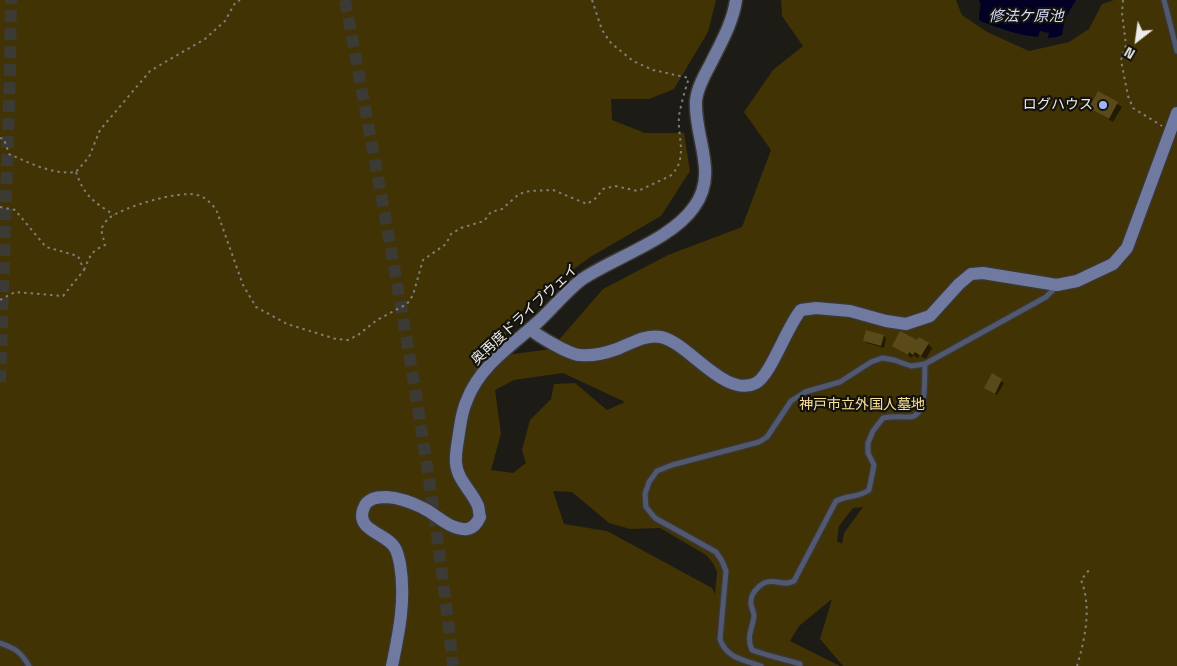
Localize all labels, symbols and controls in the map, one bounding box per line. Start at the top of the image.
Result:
water label: 修法ケ原池 [989,8,1063,26]
north arrow [1112,15,1162,65]
text: N [1121,43,1138,63]
place label: ログハウス [1023,97,1093,113]
marker: ログハウス [1097,99,1109,111]
street label: 奥再度ドライブウェイ [468,261,582,369]
park label: 神戸市立外国人墓地 [799,397,925,413]

